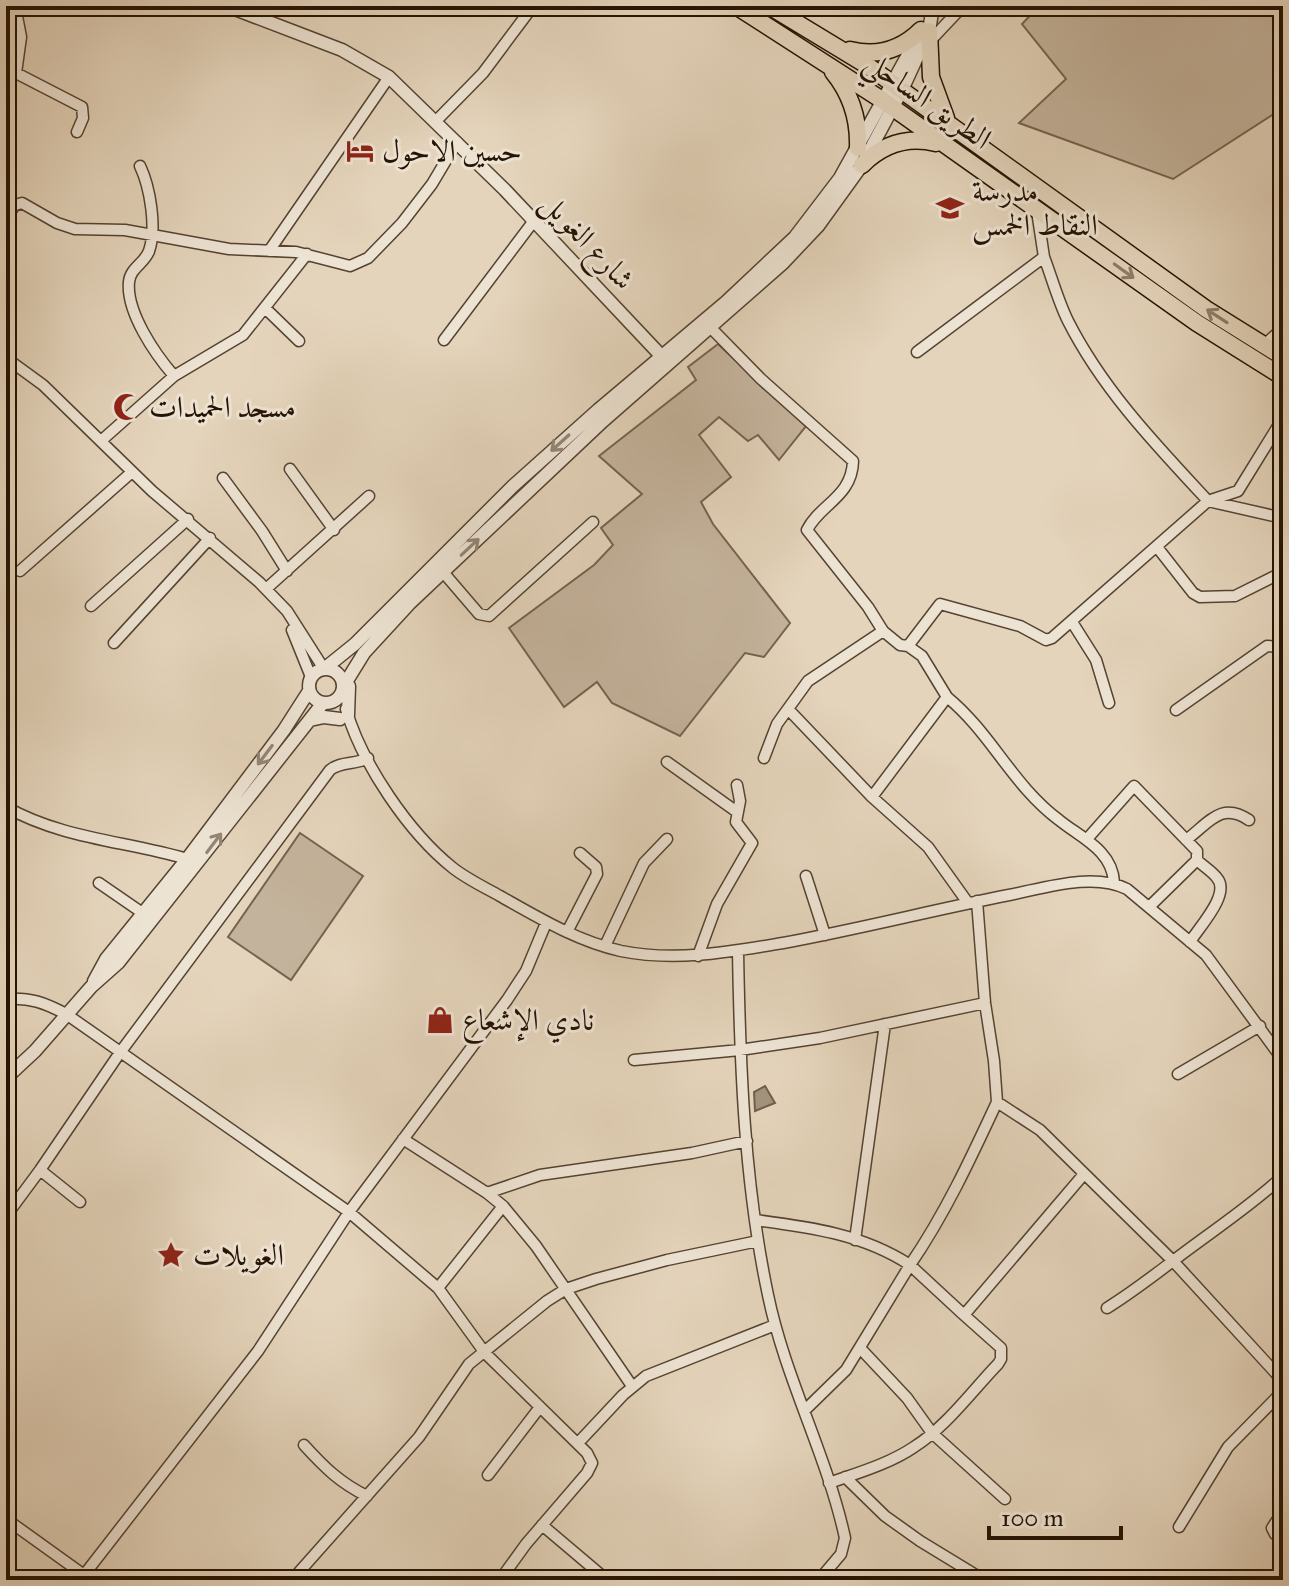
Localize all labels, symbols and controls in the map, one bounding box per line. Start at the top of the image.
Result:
street label: الطريق الساحلي [851,43,998,166]
place label: حسين الاحول [382,133,522,170]
hotel icon: حسين الاحول [345,136,375,166]
place label: مدرسة النقاط الخمس [972,173,1098,245]
street label: شارع الغويل [529,185,642,302]
school or university icon: مدرسة النقاط الخمس [935,193,965,223]
one-way arrow [1113,263,1135,279]
one-way arrow [1206,308,1229,324]
place label: مسجد الحميدات [149,389,296,425]
mosque icon: مسجد الحميدات [112,392,142,422]
one-way arrow [550,434,570,452]
one-way arrow [459,538,479,557]
one-way arrow [256,744,273,765]
one-way arrow [206,833,223,854]
place label: نادي الإشعاع [462,1002,594,1045]
shop icon: نادي الإشعاع [425,1005,455,1035]
place label: الغويلات [193,1237,284,1274]
place icon: الغويلات [156,1240,186,1270]
scale bar [989,1490,1121,1540]
text: 100 m [1001,1503,1064,1533]

